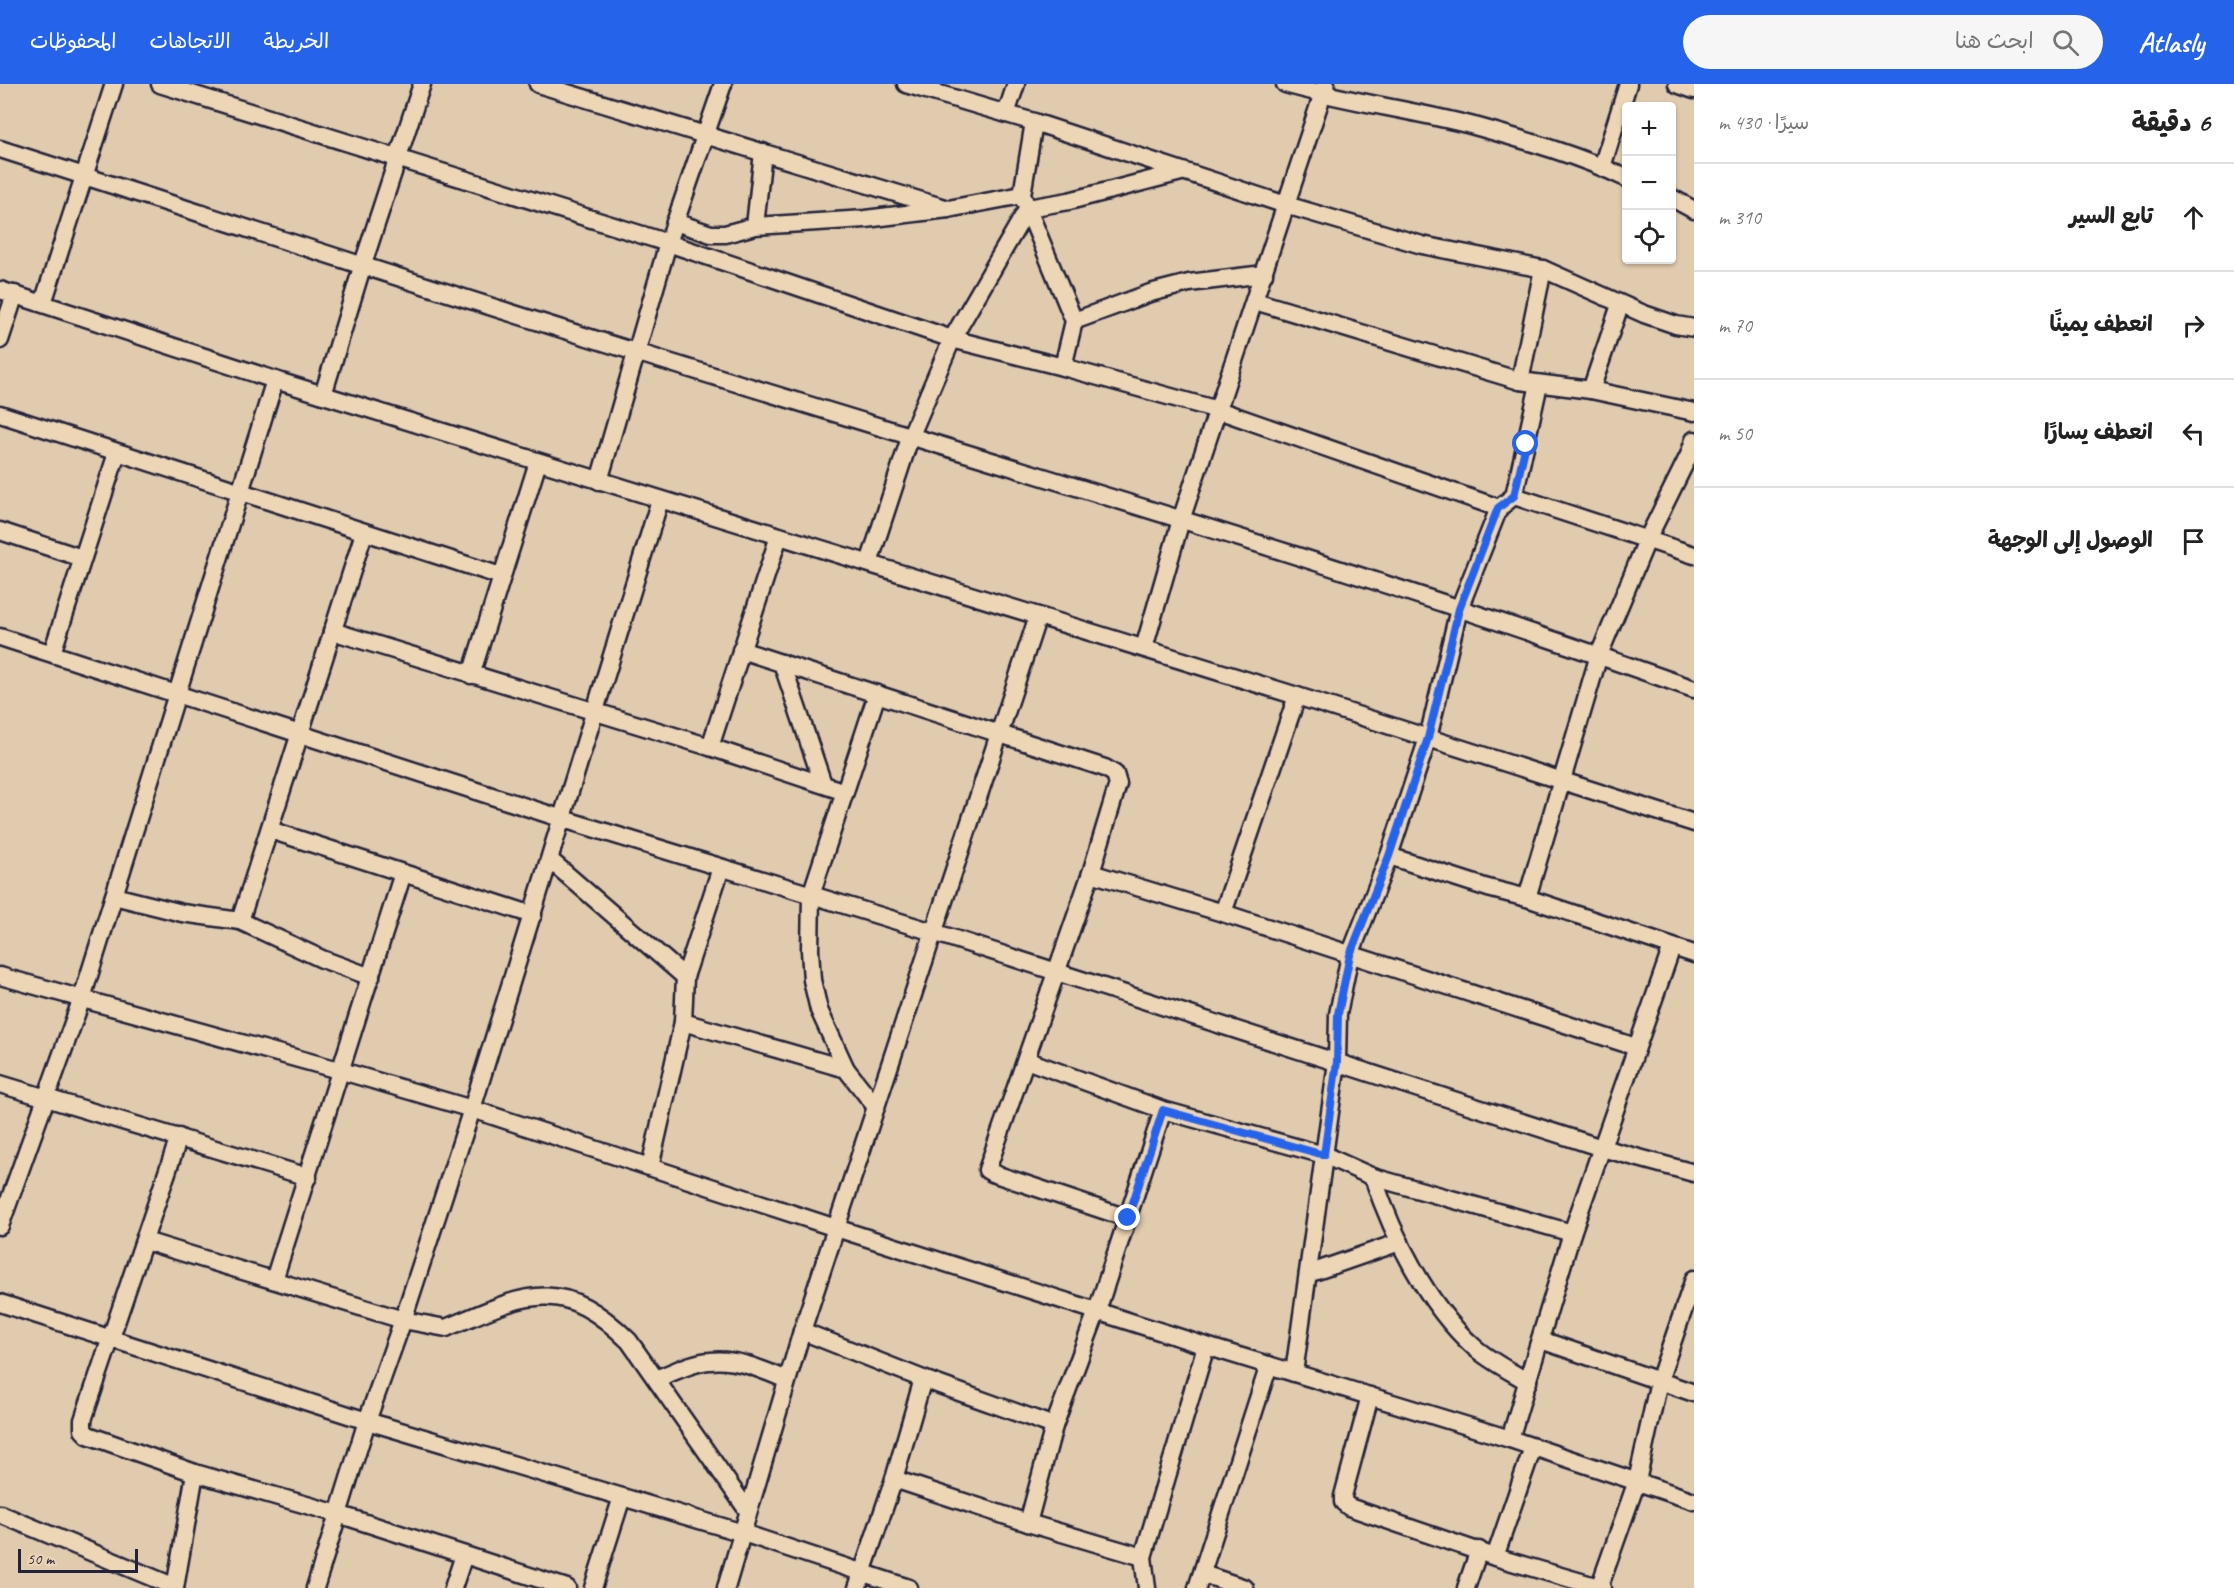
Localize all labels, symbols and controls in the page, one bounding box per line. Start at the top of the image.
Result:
search box [1683,15,2103,69]
text: Atlasly [2139,25,2204,60]
icon: search [2049,26,2082,59]
text: ابحث هنا [1955,27,2034,55]
text: المحفوظات [30,28,116,54]
text: الاتجاهات [149,28,231,54]
text: الخريطة [264,28,329,54]
map controls [1622,102,1676,264]
button: + [1622,102,1676,156]
text: 6 دقيقة [2131,106,2210,139]
text: سيرًا · 430 m [1718,110,1809,135]
button: − [1622,156,1676,210]
icon: ahead [2177,201,2210,234]
text: تابع السير [2069,202,2153,230]
text: 310 m [1718,205,1761,230]
button: locate [1622,210,1676,264]
icon: right [2177,309,2210,342]
text: انعطف يمينًا [2049,310,2153,338]
text: 70 m [1718,313,1752,338]
icon: left [2177,417,2210,450]
text: انعطف يسارًا [2044,418,2153,446]
text: 50 m [1718,421,1752,446]
route start [1512,430,1538,456]
icon: arrive [2177,525,2210,558]
text: الوصول إلى الوجهة [1988,526,2153,554]
route end [1114,1204,1140,1230]
scale bar [18,1546,138,1574]
text: 50 m [27,1549,54,1569]

